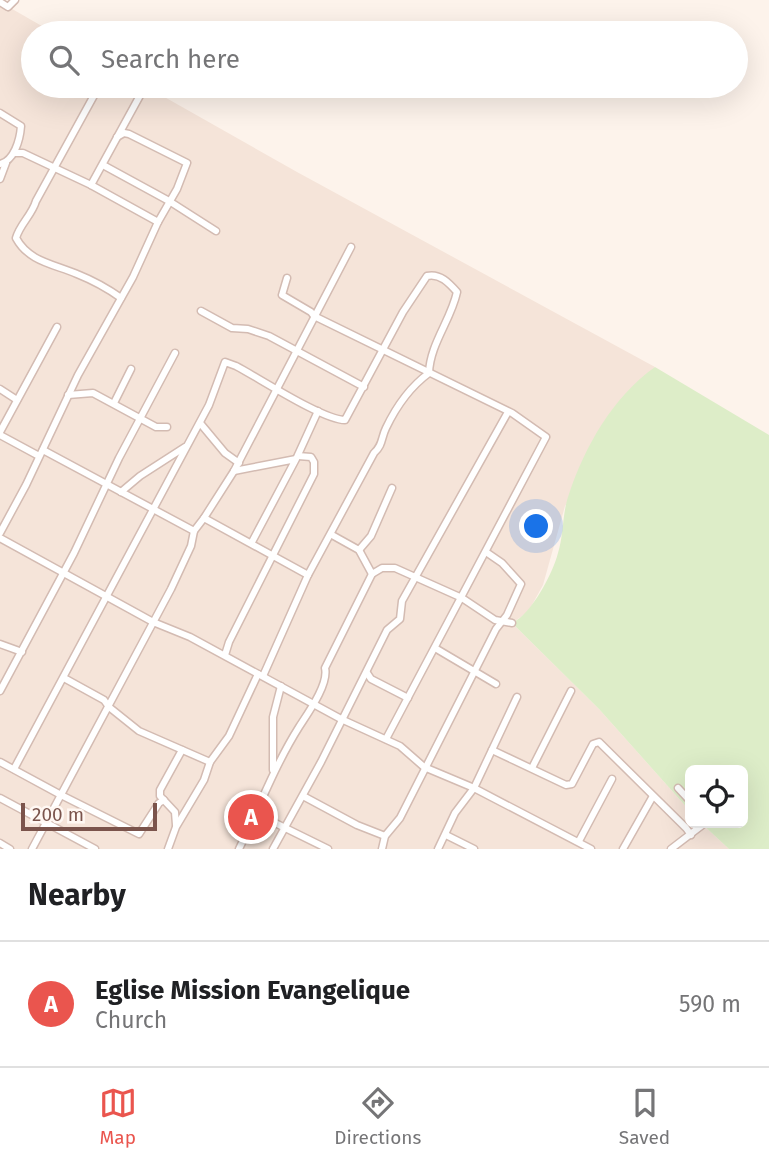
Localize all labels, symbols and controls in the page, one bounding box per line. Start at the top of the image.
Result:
search box [21,21,748,98]
icon: search [45,41,83,79]
text: Search here [101,44,240,75]
your location [519,509,553,543]
map controls [685,765,748,828]
button: locate [685,765,748,828]
pin: A [228,791,274,843]
scale bar [21,800,158,832]
text: 200 m [32,803,84,826]
text: Nearby [28,877,126,913]
text: Eglise Mission Evangelique [95,975,410,1006]
text: A [44,990,58,1018]
text: 590 m [679,990,741,1018]
text: Church [95,1006,167,1034]
tab: Map [99,1084,137,1149]
tab: Directions [334,1084,421,1149]
tab: Saved [619,1084,670,1149]

